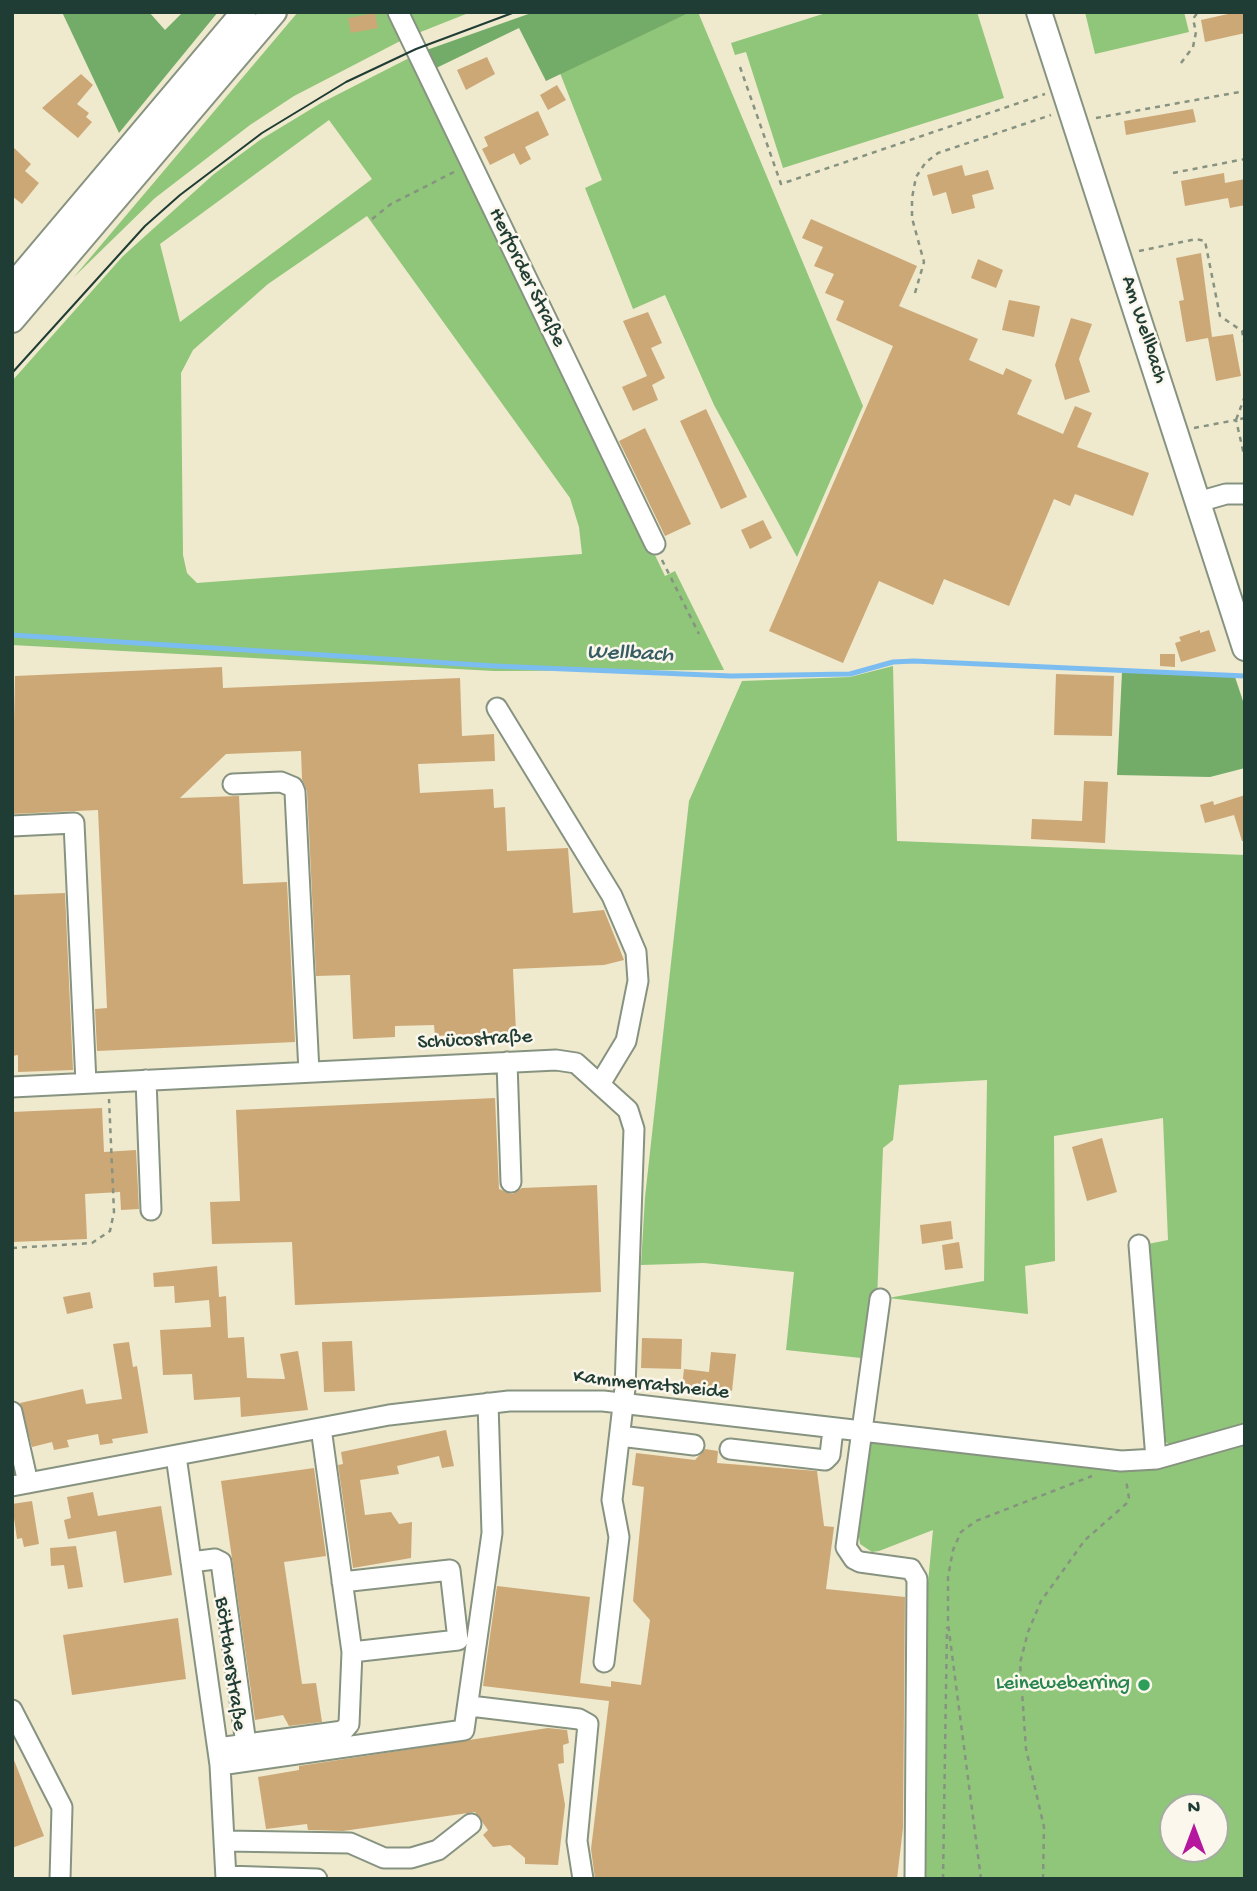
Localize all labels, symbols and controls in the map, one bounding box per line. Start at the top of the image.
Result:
street label: Herforder Straße [481,204,571,352]
street label: Am Wellbach [1114,273,1172,387]
water label: Wellbach [586,640,674,670]
street label: Schücostraße [417,1025,533,1057]
street label: Kammerratsheide [572,1365,730,1407]
street label: Böttcherstraße [207,1596,251,1732]
place label: Leineweberring [996,1672,1130,1698]
marker: Leineweberring [1136,1677,1152,1693]
north arrow [1159,1793,1229,1863]
text: N [1188,1797,1200,1820]

